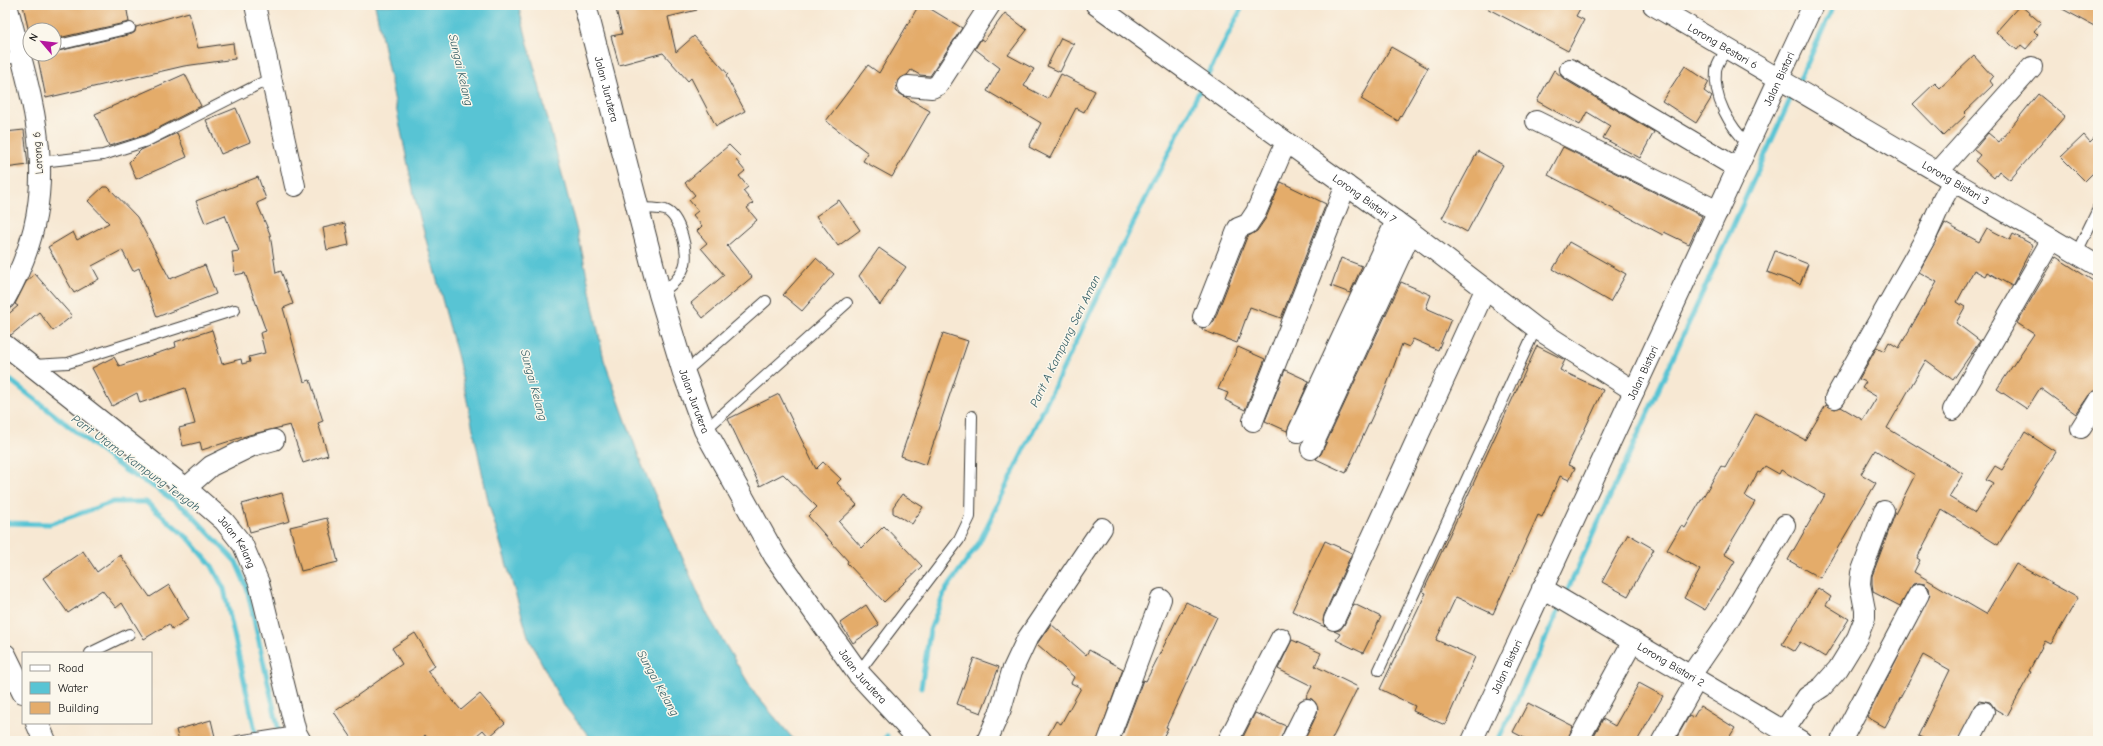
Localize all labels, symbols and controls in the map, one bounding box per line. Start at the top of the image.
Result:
street label: Lorong Bestari 6 [1686,20,1760,72]
north arrow [22,22,62,62]
text: N [26,31,41,44]
water label: Sungai Kelang [446,33,476,107]
street label: Jalan Bistari [1761,50,1797,108]
street label: Jalan Jurutera [592,55,622,123]
street label: Lorong 6 [30,131,46,175]
street label: Lorong Bistari 3 [1920,158,1992,207]
street label: Lorong Bistari 7 [1330,171,1399,226]
water label: Parit A Kampung Seri Aman [1027,272,1103,409]
street label: Jalan Bistari [1625,344,1661,402]
water label: Sungai Kelang [518,348,550,422]
street label: Jalan Jurutera [677,367,712,436]
water label: Parit Utama Kampung Tengah [69,412,203,514]
street label: Jalan Kelang [216,513,259,570]
street label: Jalan Bistari [1488,638,1525,696]
street label: Lorong Bistari 2 [1635,639,1707,689]
street label: Jalan Jurutera [836,646,889,706]
water label: Sungai Kelang [634,648,682,718]
legend [22,652,152,724]
text: Road [58,661,84,675]
text: Water [58,681,88,695]
text: Building [58,701,99,715]

